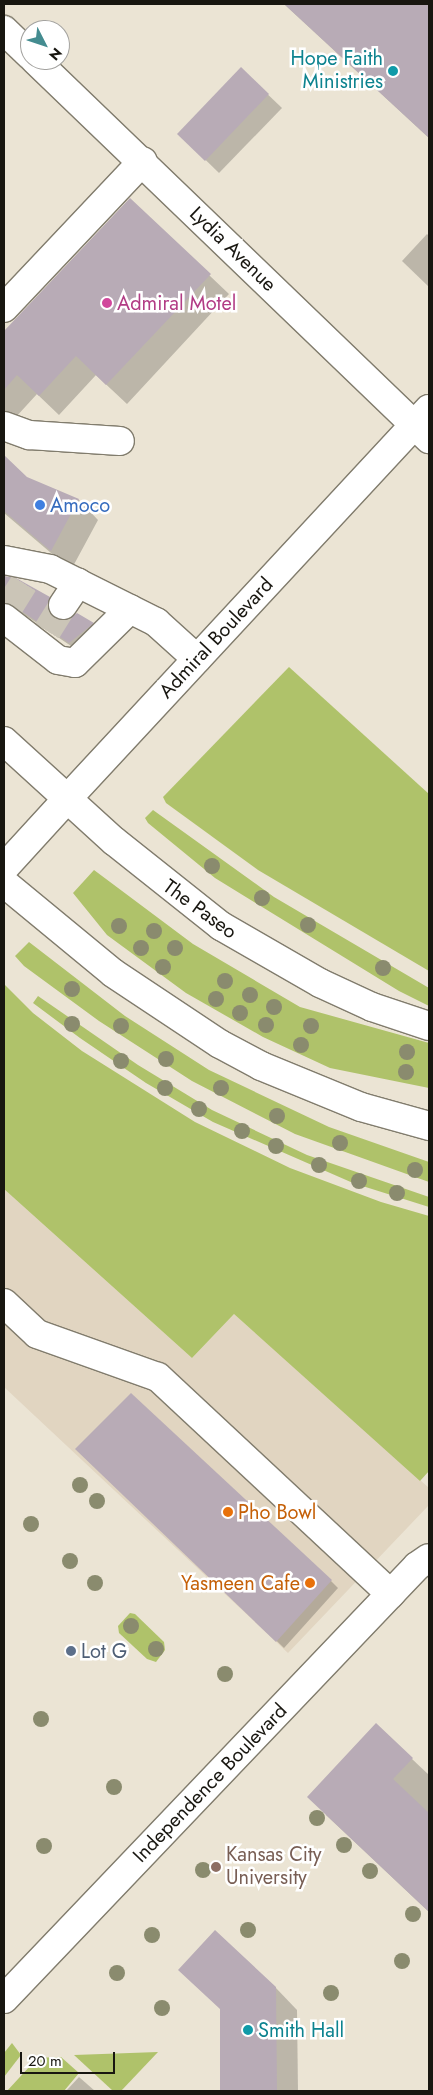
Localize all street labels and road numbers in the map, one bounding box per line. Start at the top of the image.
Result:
street label: Lydia Avenue [185,202,281,296]
street label: Admiral Boulevard [154,573,278,703]
street label: The Paseo [158,874,242,944]
street label: Independence Boulevard [128,1699,292,1867]

